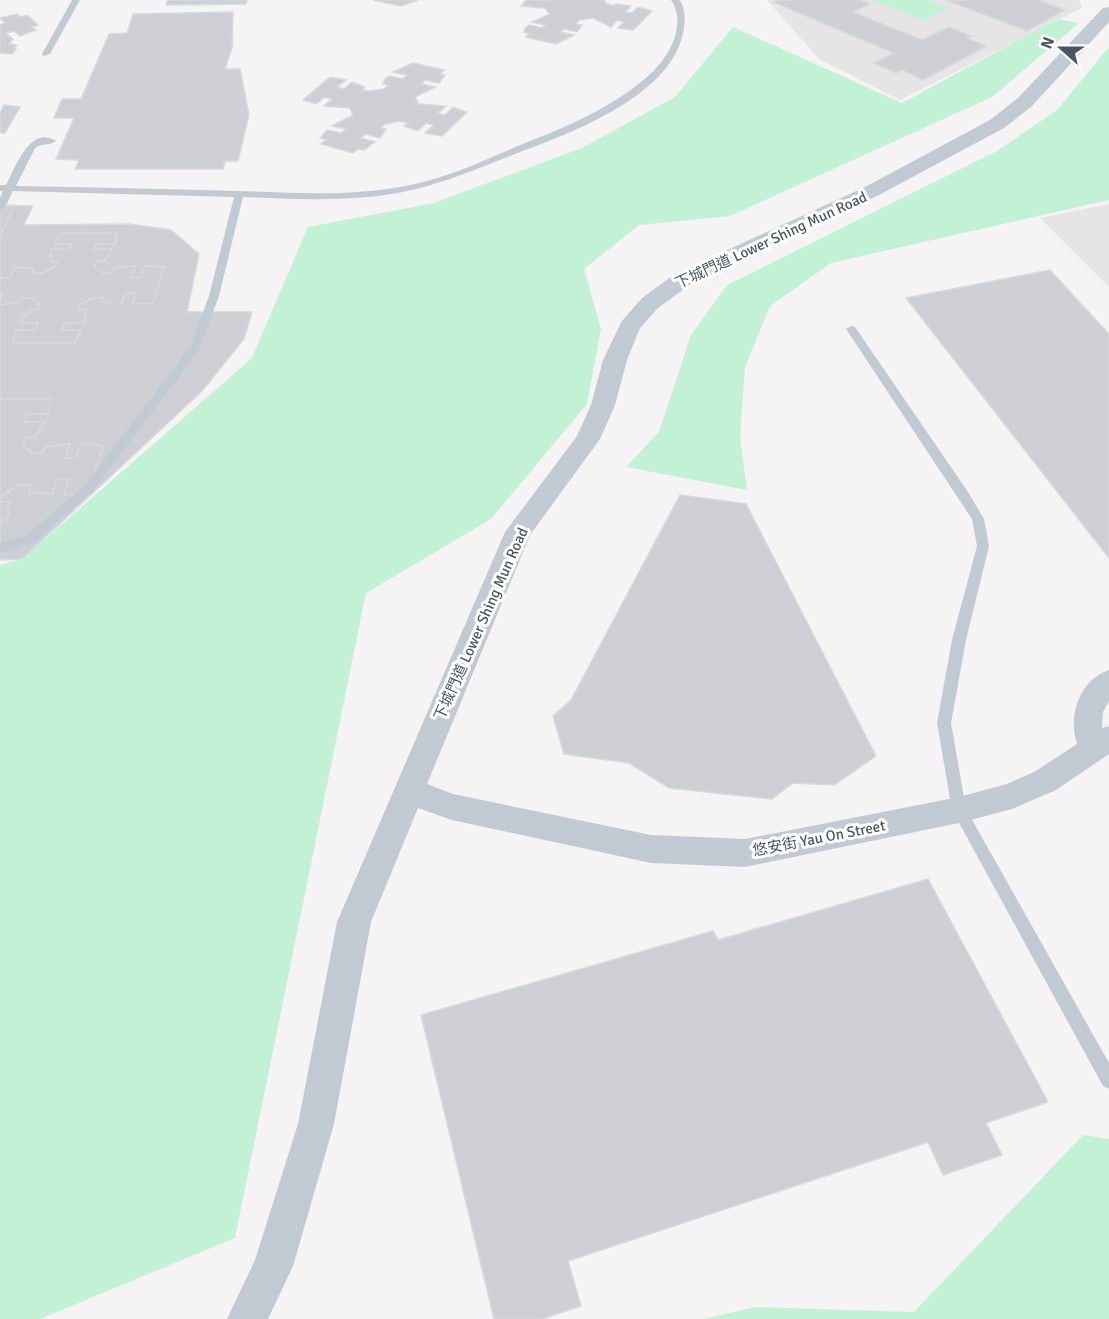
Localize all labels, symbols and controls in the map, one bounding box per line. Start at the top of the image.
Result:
north arrow [1031,18,1091,78]
text: N [1037,34,1059,52]
street label: 下城門道 Lower Shing Mun Road [672,188,870,292]
street label: 下城門道 Lower Shing Mun Road [430,525,532,723]
street label: 悠安街 Yau On Street [751,816,887,860]

